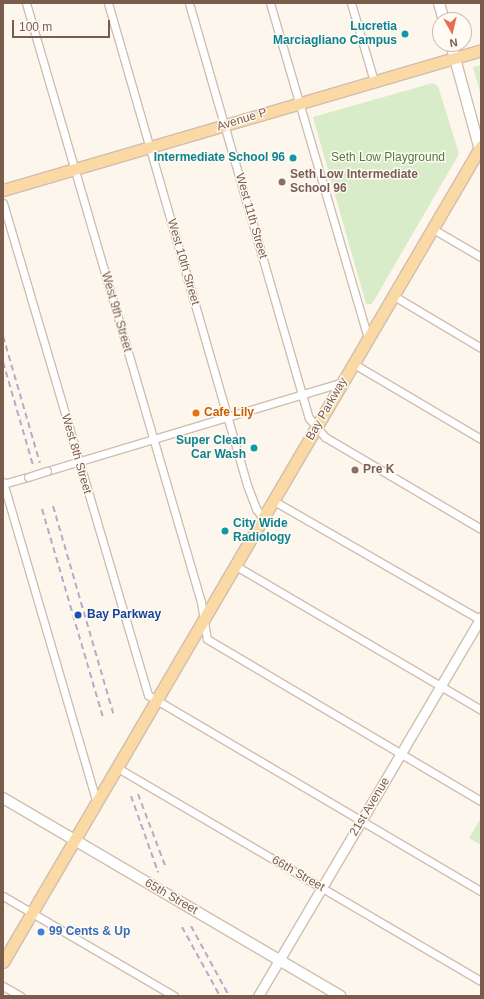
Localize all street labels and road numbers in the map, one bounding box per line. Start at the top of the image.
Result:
street label: Avenue P [215,106,269,134]
street label: West 11th Street [232,172,270,260]
street label: West 10th Street [164,217,202,307]
street label: West 9th Street [98,270,134,354]
street label: Bay Parkway [303,375,351,443]
street label: West 8th Street [58,412,94,496]
street label: 21st Avenue [347,775,393,839]
street label: 66th Street [269,853,327,895]
street label: 65th Street [142,876,200,918]

